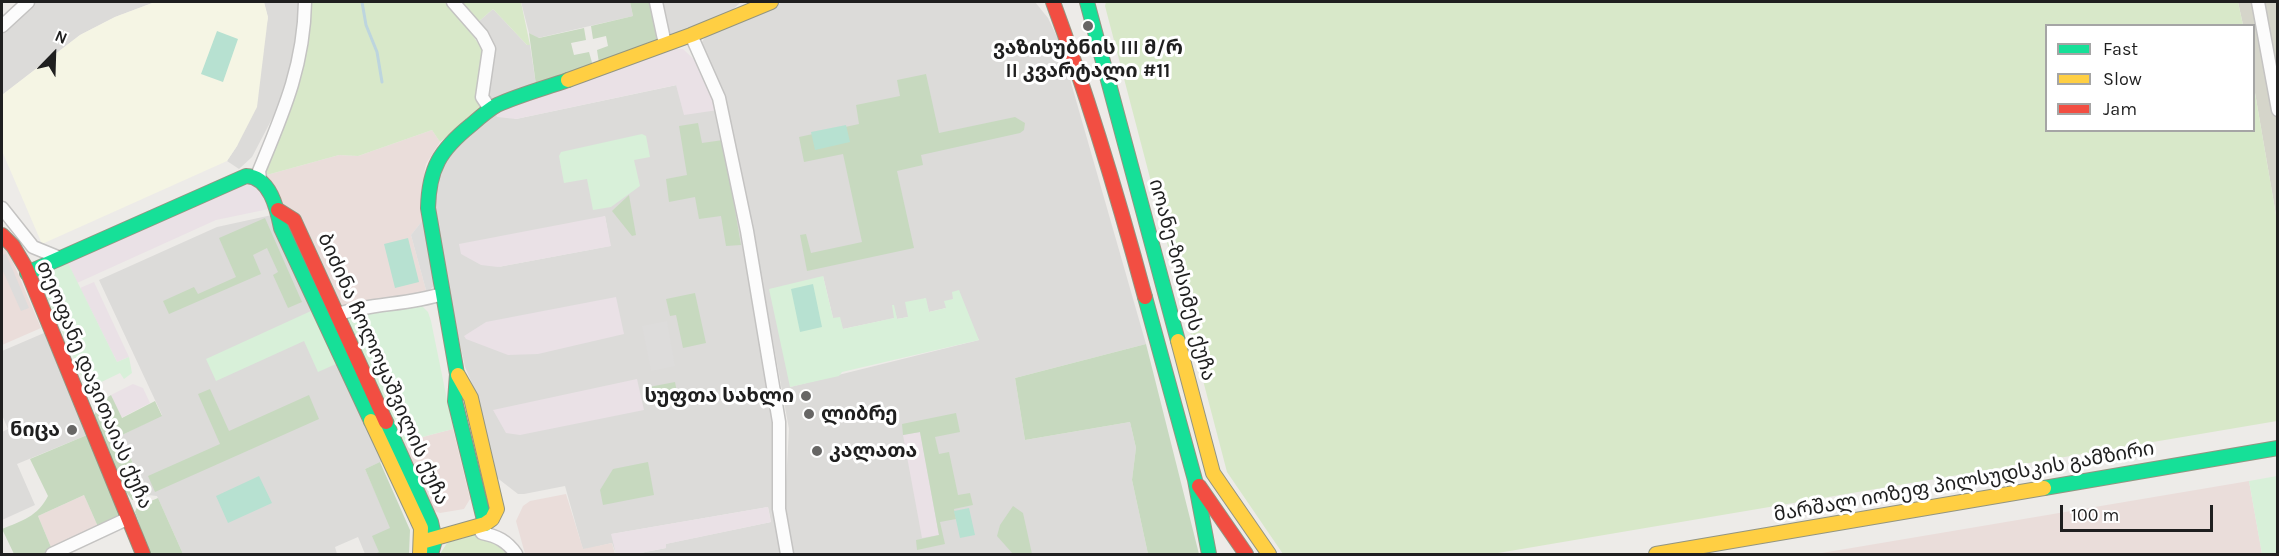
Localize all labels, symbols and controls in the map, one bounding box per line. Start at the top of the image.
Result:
marker: ვაზისუბნის III მ/რ II კვარტალი #11 [1081,19,1095,33]
north arrow [24,24,84,84]
legend [2045,24,2255,132]
text: N [52,26,70,48]
place label: ვაზისუბნის III მ/რ II კვარტალი #11 [993,36,1183,83]
text: Fast [2103,38,2138,60]
text: Slow [2103,68,2142,90]
text: Jam [2103,98,2137,120]
street label: იოანე-ზოსიმეს ქუჩა [1143,176,1221,384]
street label: ბიძინა ჩოლოყაშვილის ქუჩა [312,229,454,509]
street label: თეოფანე დავითაიას ქუჩა [31,257,157,513]
place label: სუფთა სახლი [644,384,794,408]
marker: სუფთა სახლი [799,389,813,403]
place label: ლიბრე [821,402,898,426]
marker: ლიბრე [802,407,816,421]
place label: ნიცა [10,418,60,442]
marker: ნიცა [65,423,79,437]
street label: მარშალ იოზეფ პილსუდსკის გამზირი [1772,437,2156,527]
place label: კალათა [829,439,917,463]
marker: კალათა [810,444,824,458]
scale bar [2063,493,2216,531]
text: 100 m [2071,504,2119,526]

